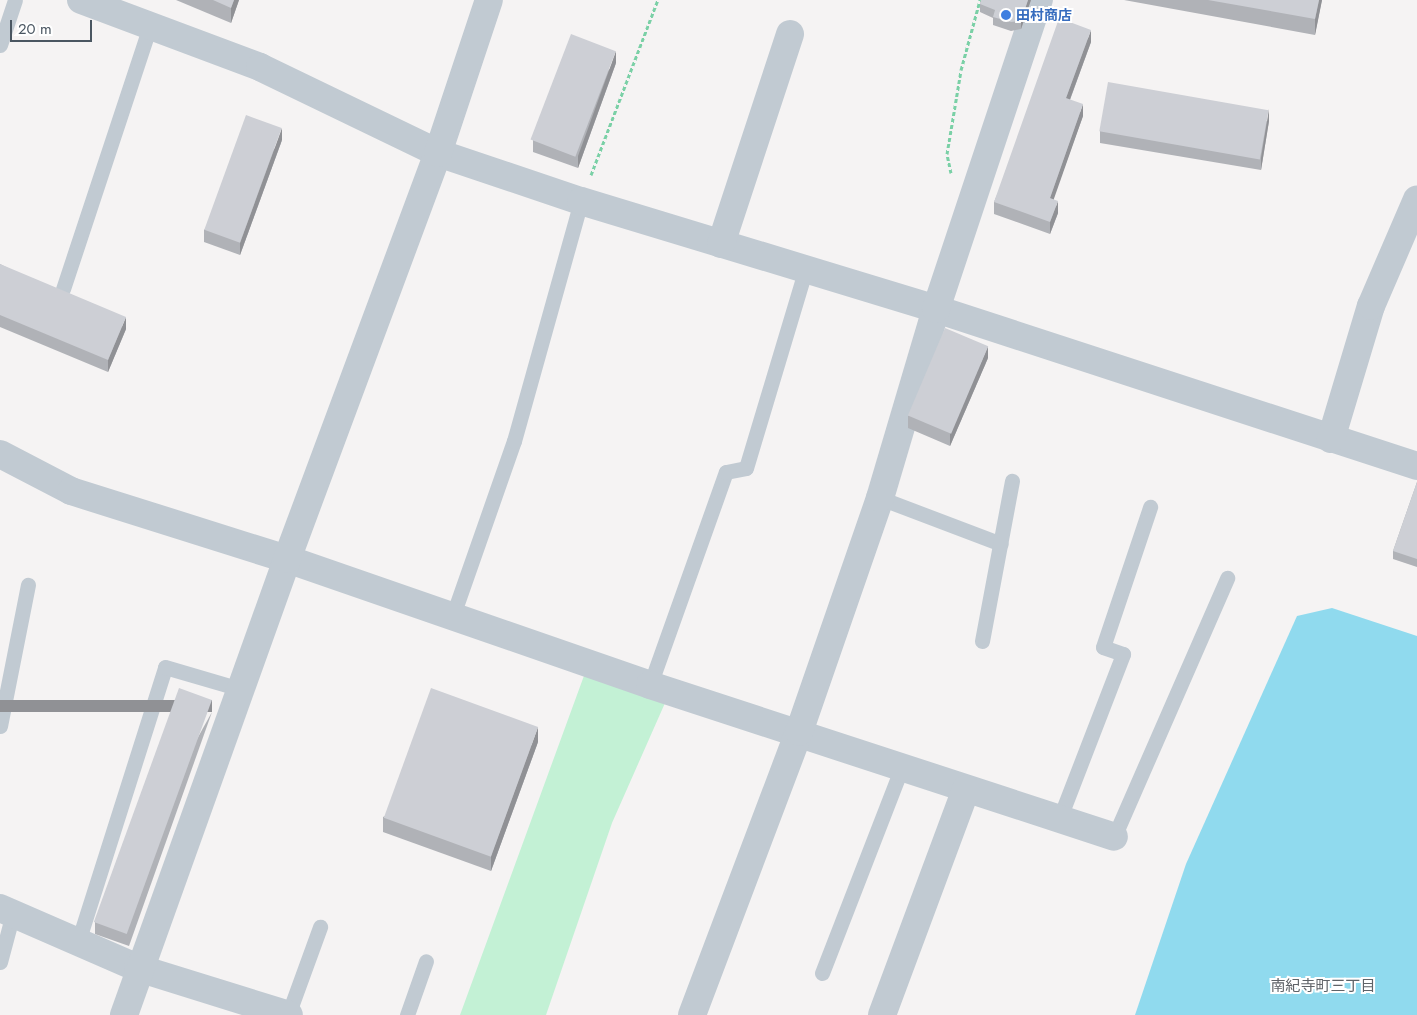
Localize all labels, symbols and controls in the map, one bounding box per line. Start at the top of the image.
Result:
place label: 田村商店 [1016,7,1072,23]
marker: 田村商店 [1000,9,1012,21]
scale bar [12,10,95,42]
text: 20 m [18,18,52,40]
district label: 南紀寺町三丁目 [1271,978,1375,996]

